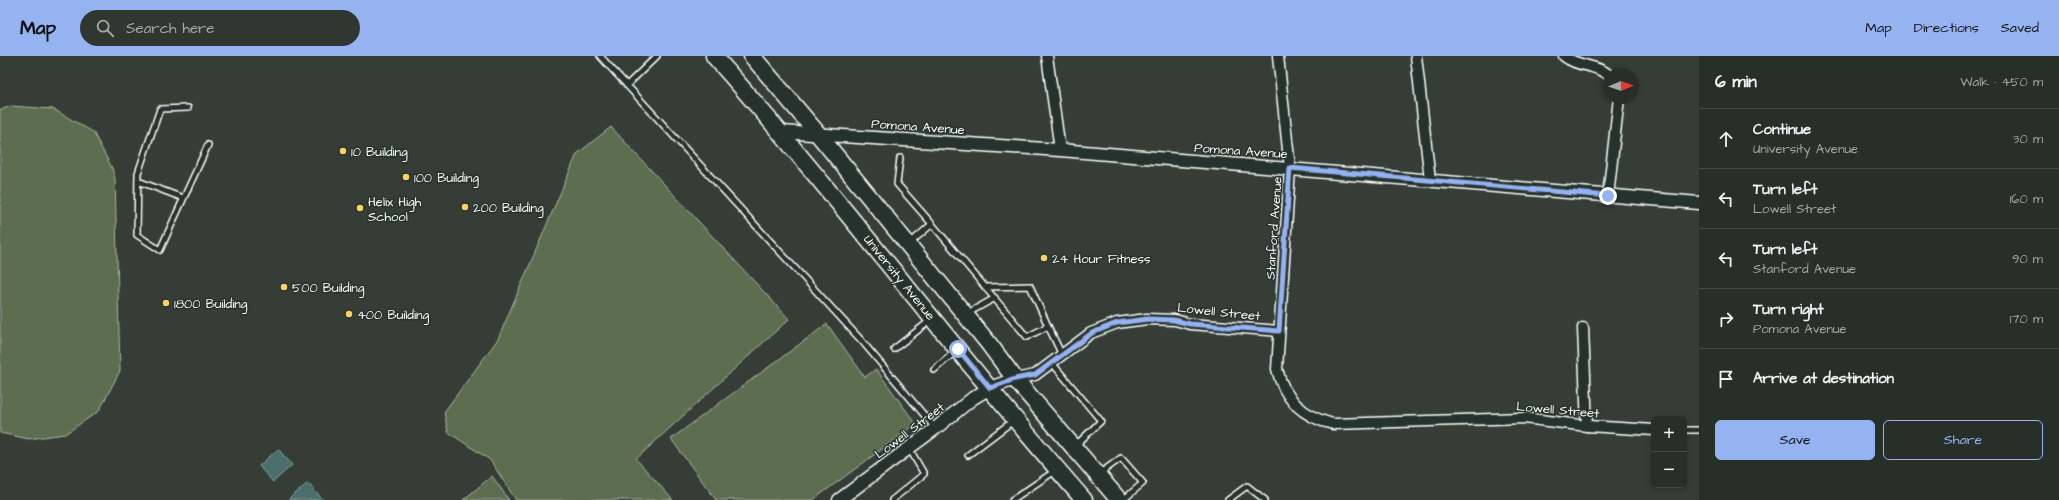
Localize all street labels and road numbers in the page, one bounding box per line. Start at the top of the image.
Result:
street label: Pomona Avenue [871,115,965,139]
street label: Pomona Avenue [1194,139,1288,163]
street label: Stanford Avenue [1261,176,1287,280]
street label: University Avenue [858,231,939,325]
street label: Lowell Street [1177,299,1262,325]
street label: Lowell Street [1516,397,1601,423]
street label: Lowell Street [871,398,949,463]

